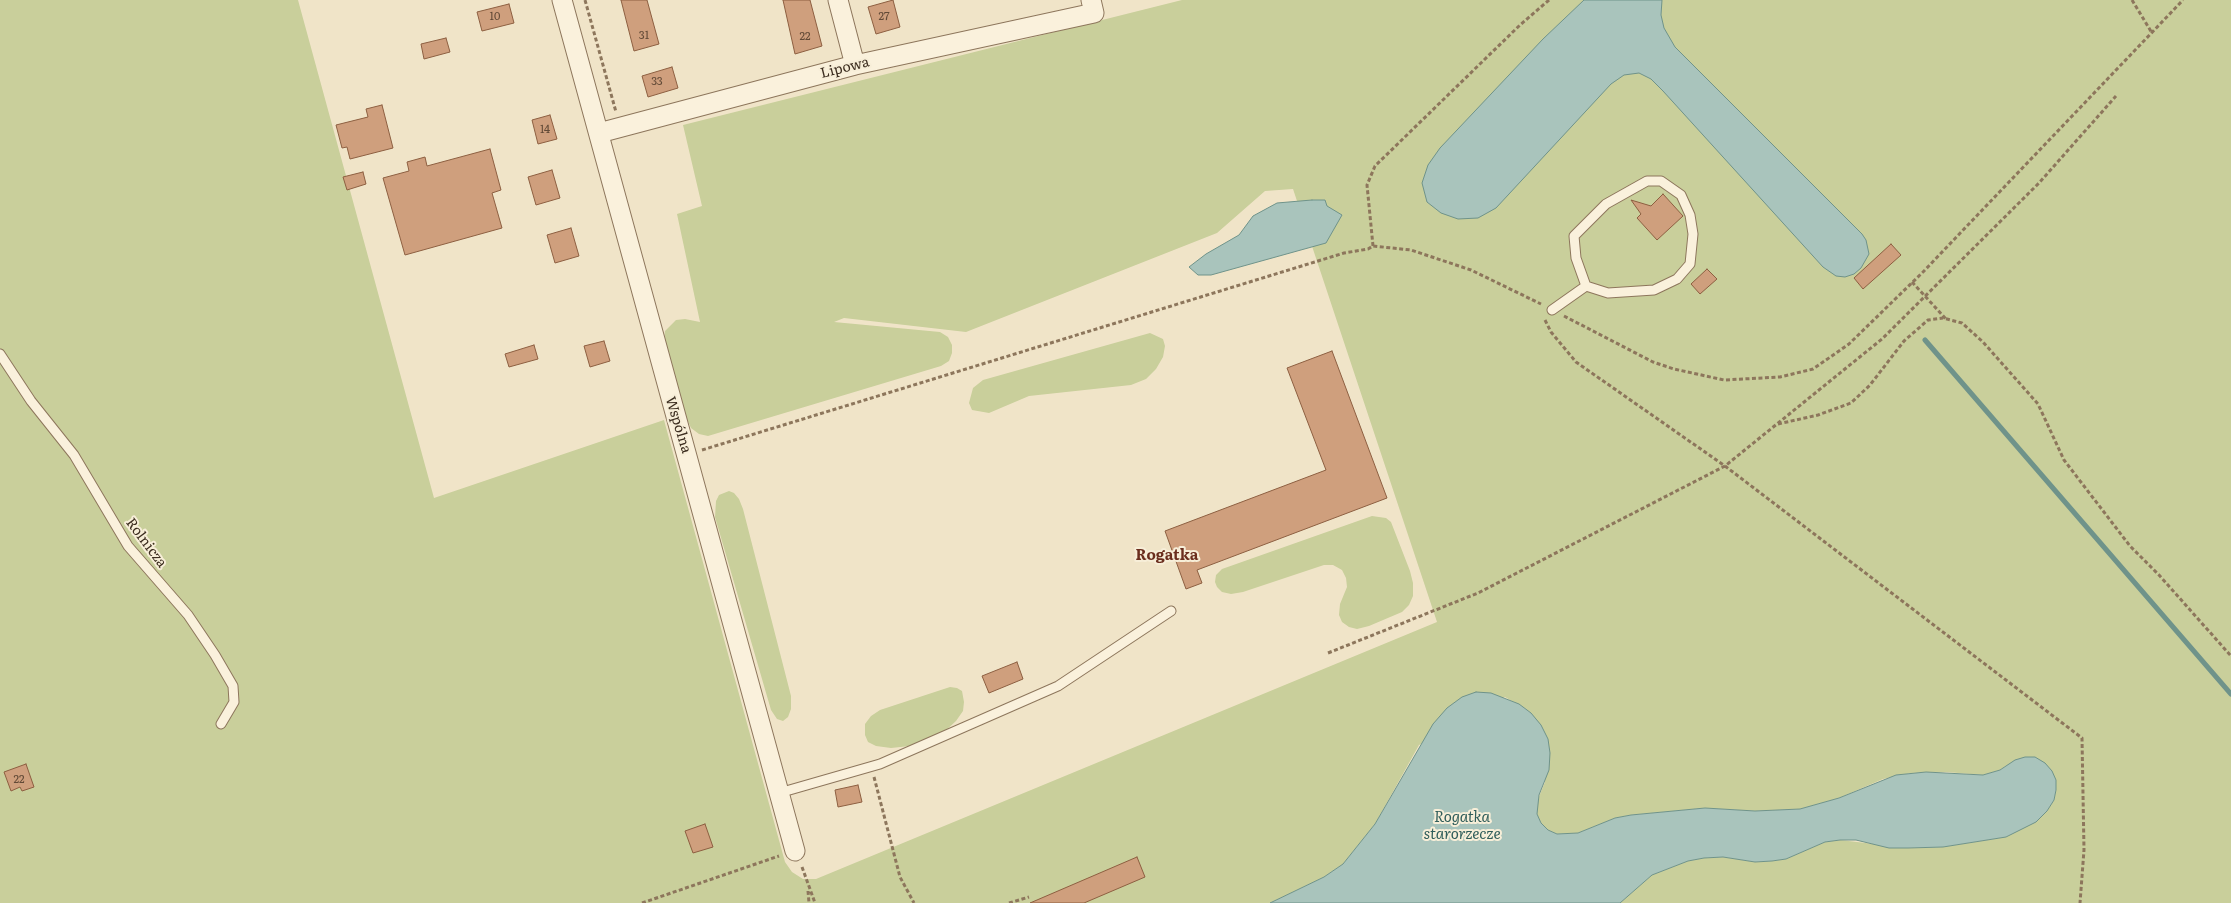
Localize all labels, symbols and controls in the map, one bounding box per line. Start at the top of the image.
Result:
house number: 10 [490,10,500,24]
house number: 27 [878,10,890,24]
house number: 31 [639,29,649,43]
house number: 22 [799,30,811,44]
street label: Lipowa [819,54,871,82]
house number: 33 [651,75,663,89]
house number: 14 [540,123,550,137]
street label: Wspólna [661,394,695,456]
street label: Rolnicza [122,515,170,571]
district label: Rogatka [1136,547,1198,565]
house number: 22 [13,773,25,787]
water label: Rogatka starorzecze [1423,809,1501,844]

